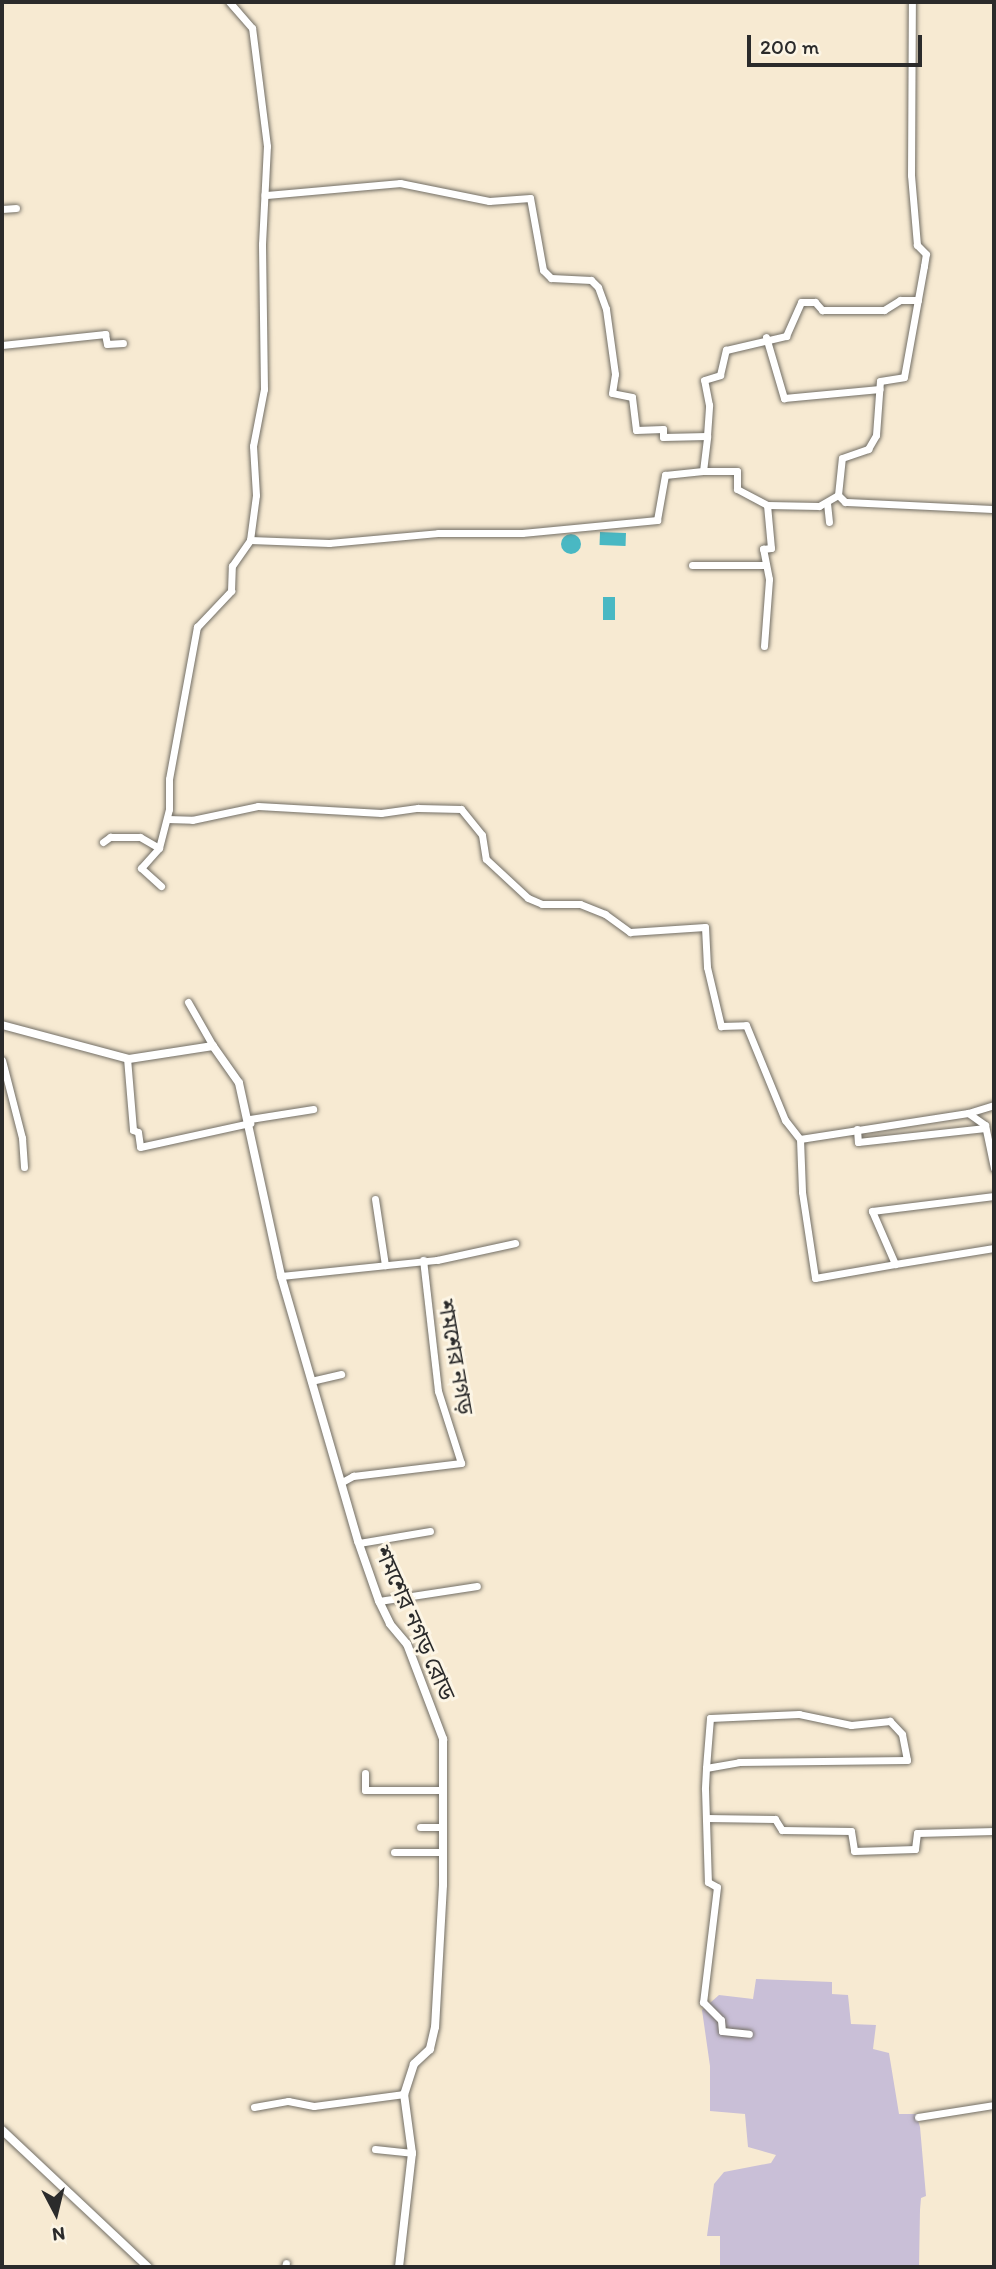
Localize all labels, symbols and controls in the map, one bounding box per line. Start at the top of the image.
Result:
scale bar [751,21,926,65]
text: 200 m [760,34,819,59]
street label: শমশের নগড় [432,1297,480,1417]
street label: শমশের নগড় রোড [369,1541,461,1705]
north arrow [21,2178,91,2248]
text: N [51,2222,66,2247]

